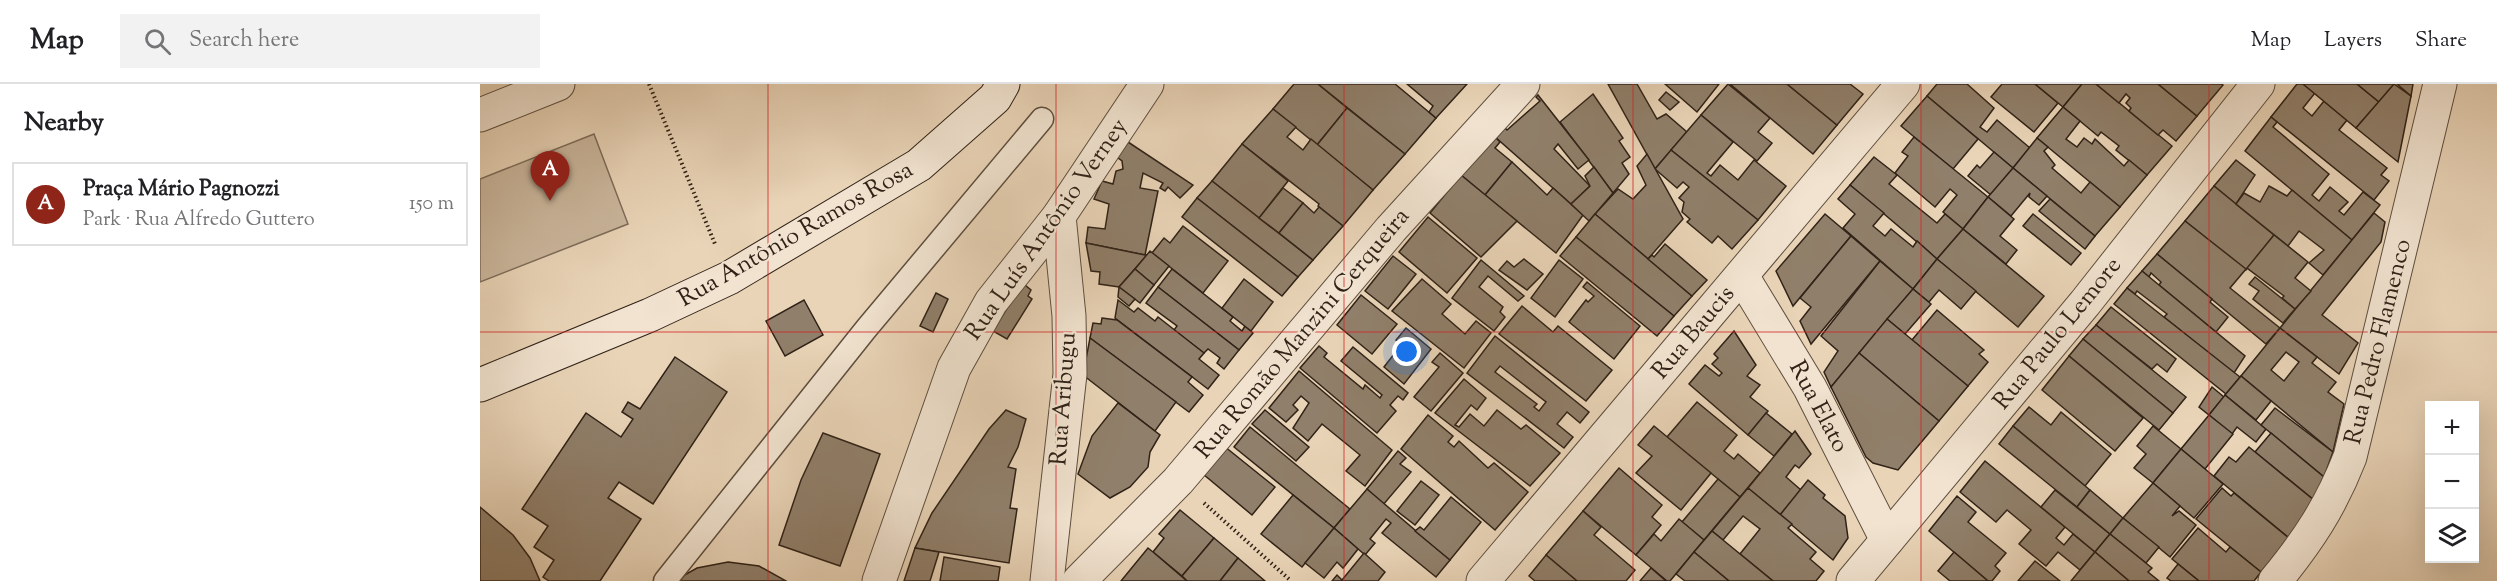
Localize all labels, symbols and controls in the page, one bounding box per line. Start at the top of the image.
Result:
search box [120,14,540,68]
text: Map [30,21,84,61]
icon: search [141,25,174,58]
text: Search here [189,25,299,57]
text: Map [2251,26,2291,56]
text: Layers [2324,26,2382,56]
text: Share [2415,26,2467,56]
text: Nearby [24,105,104,142]
street label: Rua Luís Antônio Verney [957,112,1137,348]
pin: A [530,152,570,201]
street label: Rua Antônio Ramos Rosa [672,154,920,316]
text: Praça Mário Pagnozzi [83,174,279,206]
text: A [37,190,54,219]
text: 150 m [409,190,454,219]
street label: Rua Romão Manzini Cerqueira [1188,201,1418,467]
text: Park · Rua Alfredo Guttero [83,206,315,235]
street label: Rua Pedro Flamenco [2337,236,2421,448]
street label: Rua Paulo Lemore [1986,250,2130,418]
street label: Rua Baucis [1645,279,1743,387]
street label: Rua Aribugu [1042,331,1086,467]
your location [1392,337,1421,366]
street label: Rua Elato [1780,355,1856,459]
map controls [2425,401,2479,563]
button: + [2425,401,2479,455]
button: − [2425,455,2479,509]
button: layers [2425,509,2479,563]

